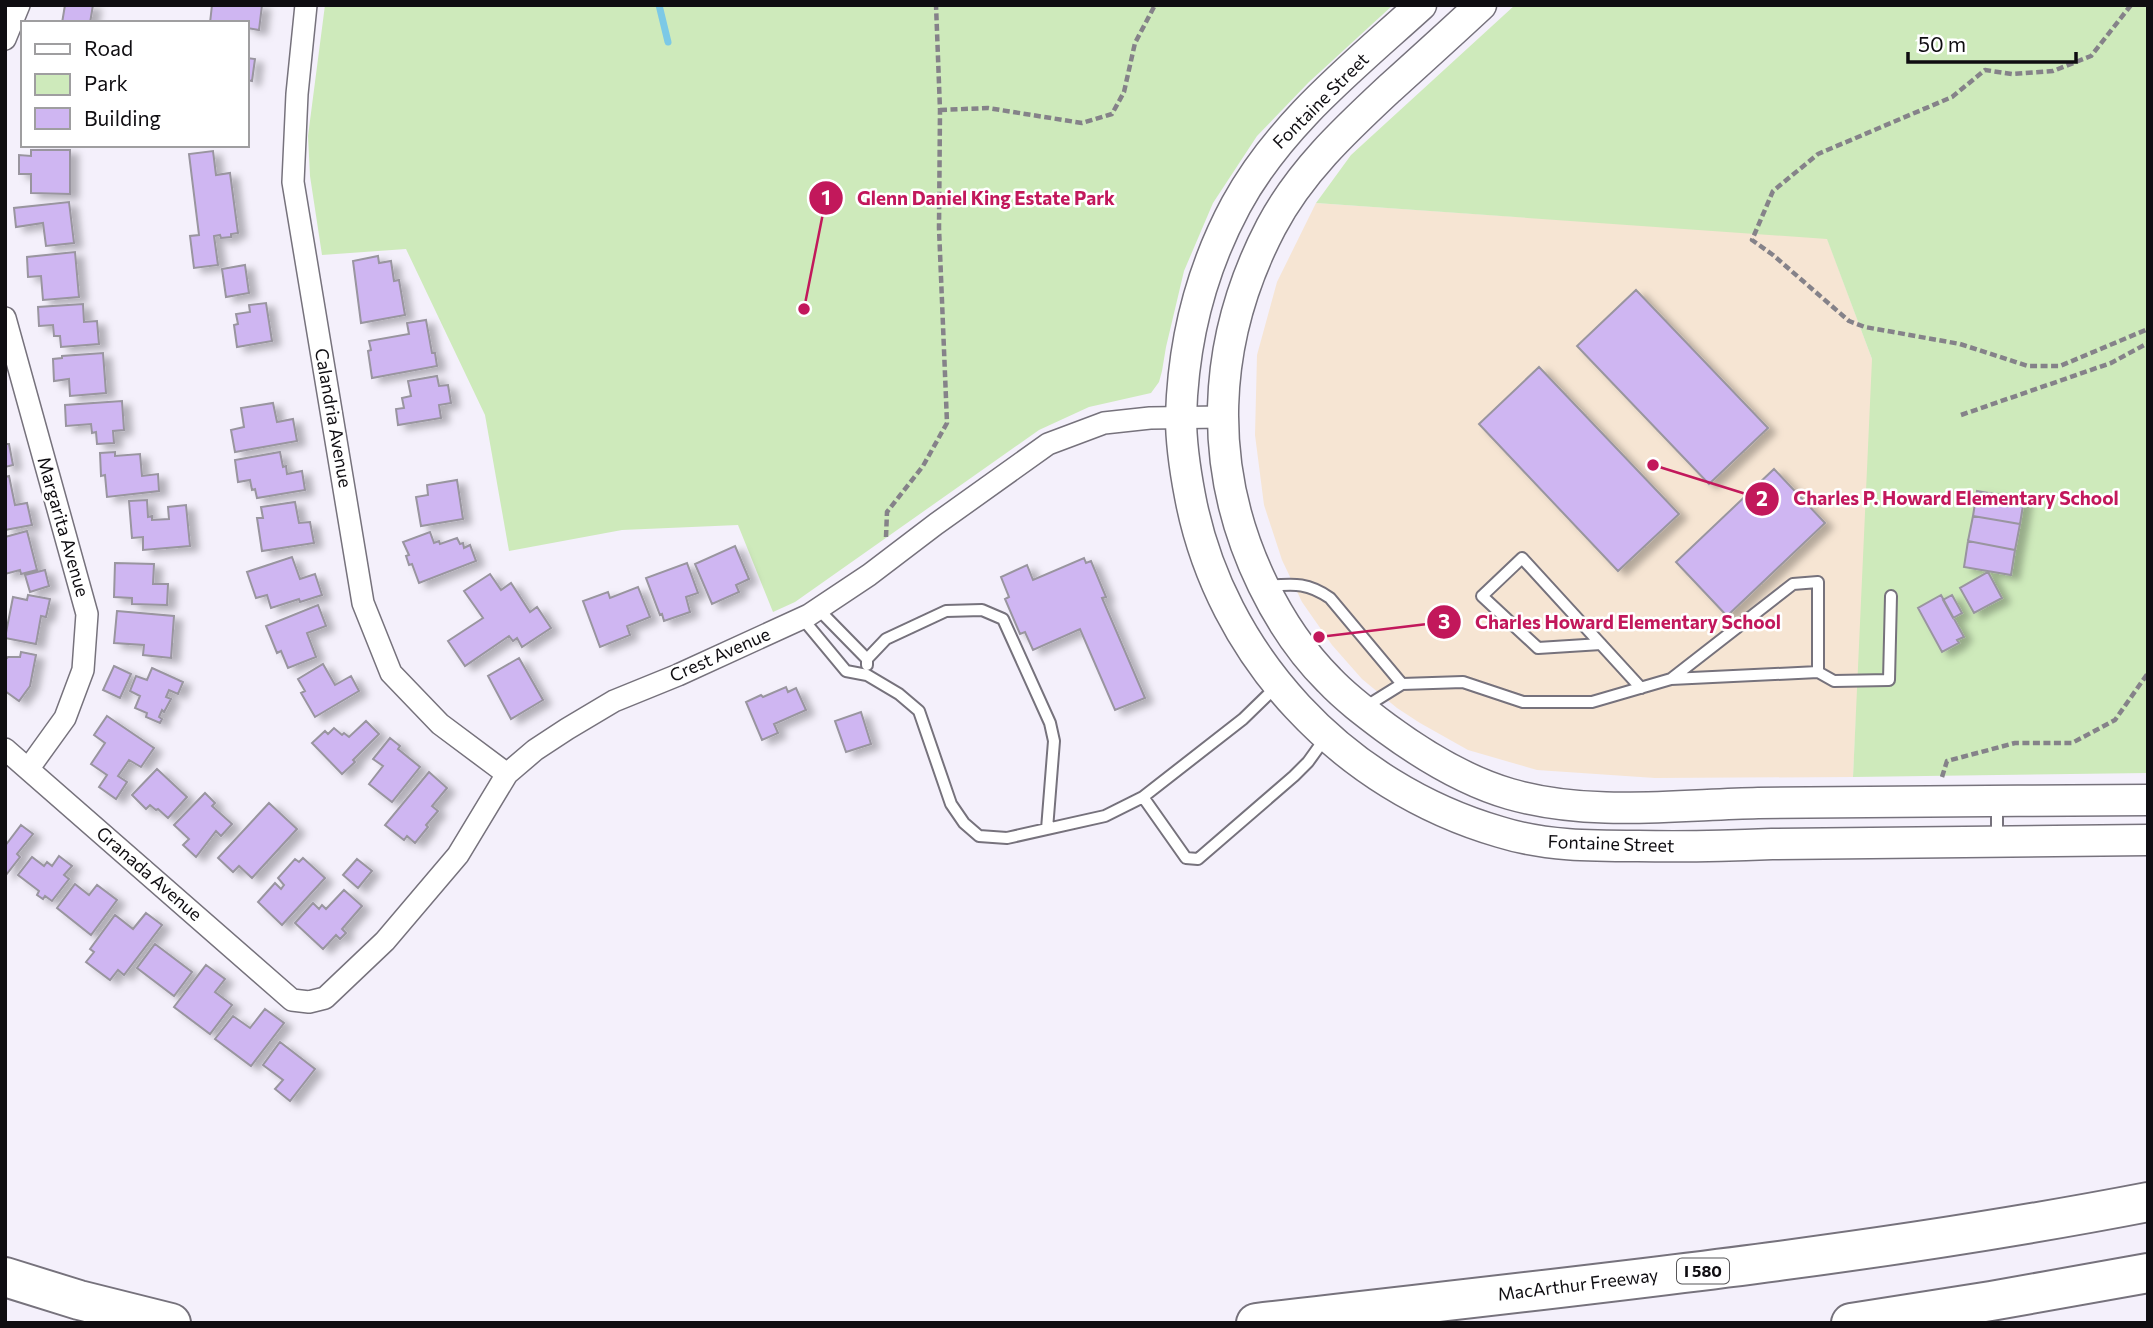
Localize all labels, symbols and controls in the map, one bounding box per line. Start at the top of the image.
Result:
legend [21,21,248,147]
scale bar [1908,21,2076,65]
text: 50 m [1918,31,1966,56]
text: Road [84,35,133,60]
street label: Fontaine Street [1268,48,1373,153]
text: Park [84,70,128,95]
text: Building [84,105,161,130]
callout: Glenn Daniel King Estate Park [808,178,1129,218]
text: 1 [821,184,831,209]
text: Glenn Daniel King Estate Park [857,186,1115,209]
street label: Calandria Avenue [311,346,357,489]
street label: Margarita Avenue [33,454,94,599]
callout: Charles P. Howard Elementary School [1745,479,2133,519]
text: 2 [1756,485,1768,510]
text: Charles P. Howard Elementary School [1793,486,2119,509]
callout: Charles Howard Elementary School [1426,602,1795,642]
text: 3 [1438,608,1450,633]
text: Charles Howard Elementary School [1475,610,1781,633]
street label: Crest Avenue [666,622,773,686]
street label: Granada Avenue [92,821,207,925]
street label: Fontaine Street [1547,830,1675,856]
road number: I 580 [1677,1259,1729,1284]
street label: MacArthur Freeway [1496,1263,1660,1305]

